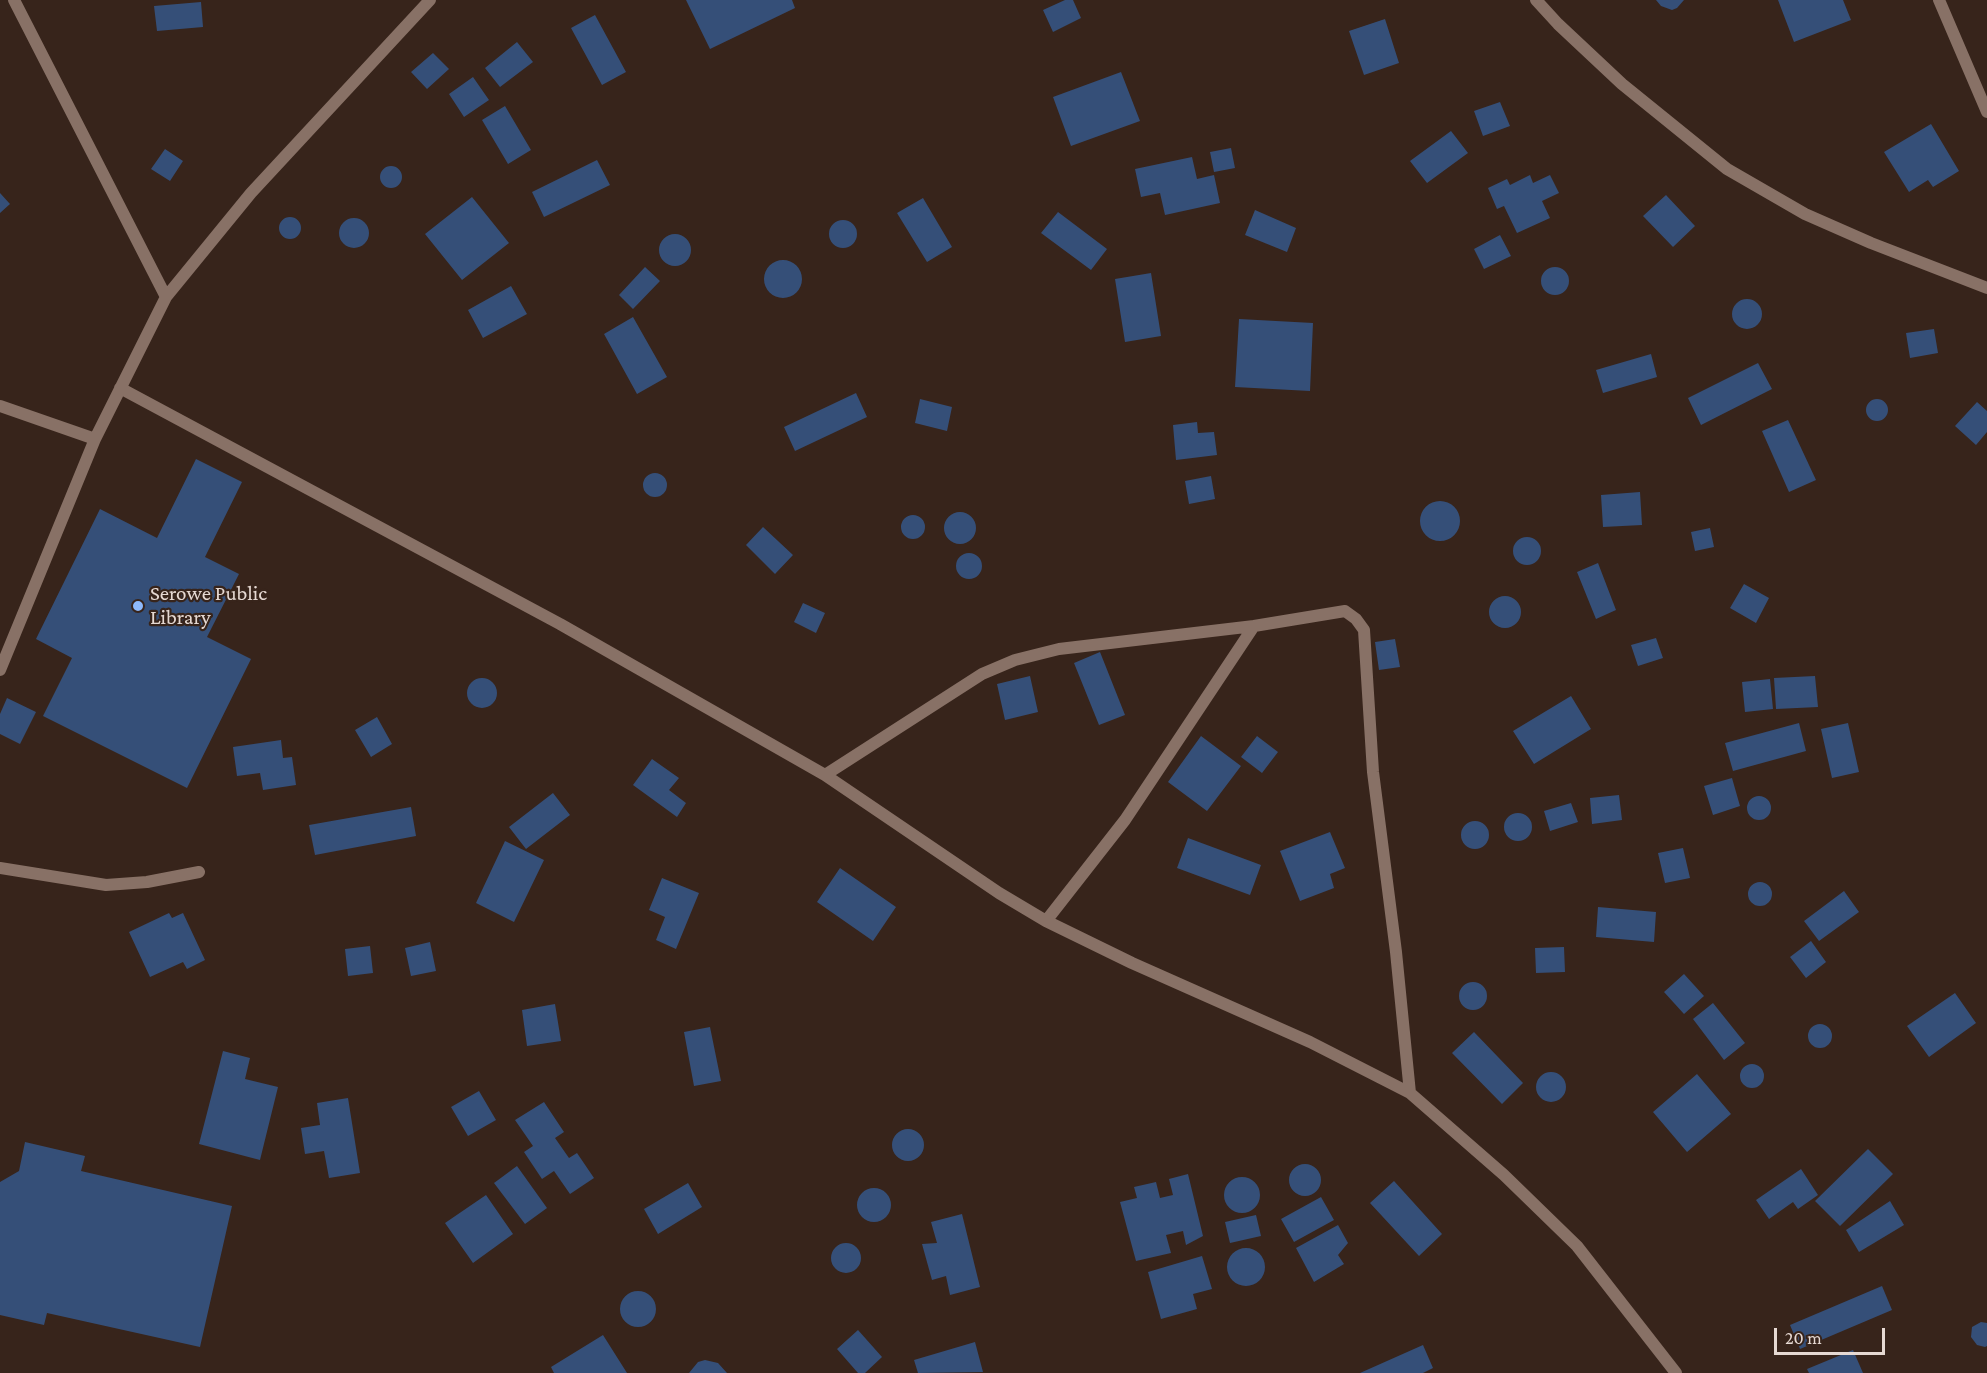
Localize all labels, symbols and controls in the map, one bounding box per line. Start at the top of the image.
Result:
place label: Serowe Public Library [150,581,267,631]
marker: Serowe Public Library [131,599,145,613]
scale bar [1777,1316,1888,1354]
text: 20 m [1785,1328,1822,1348]

